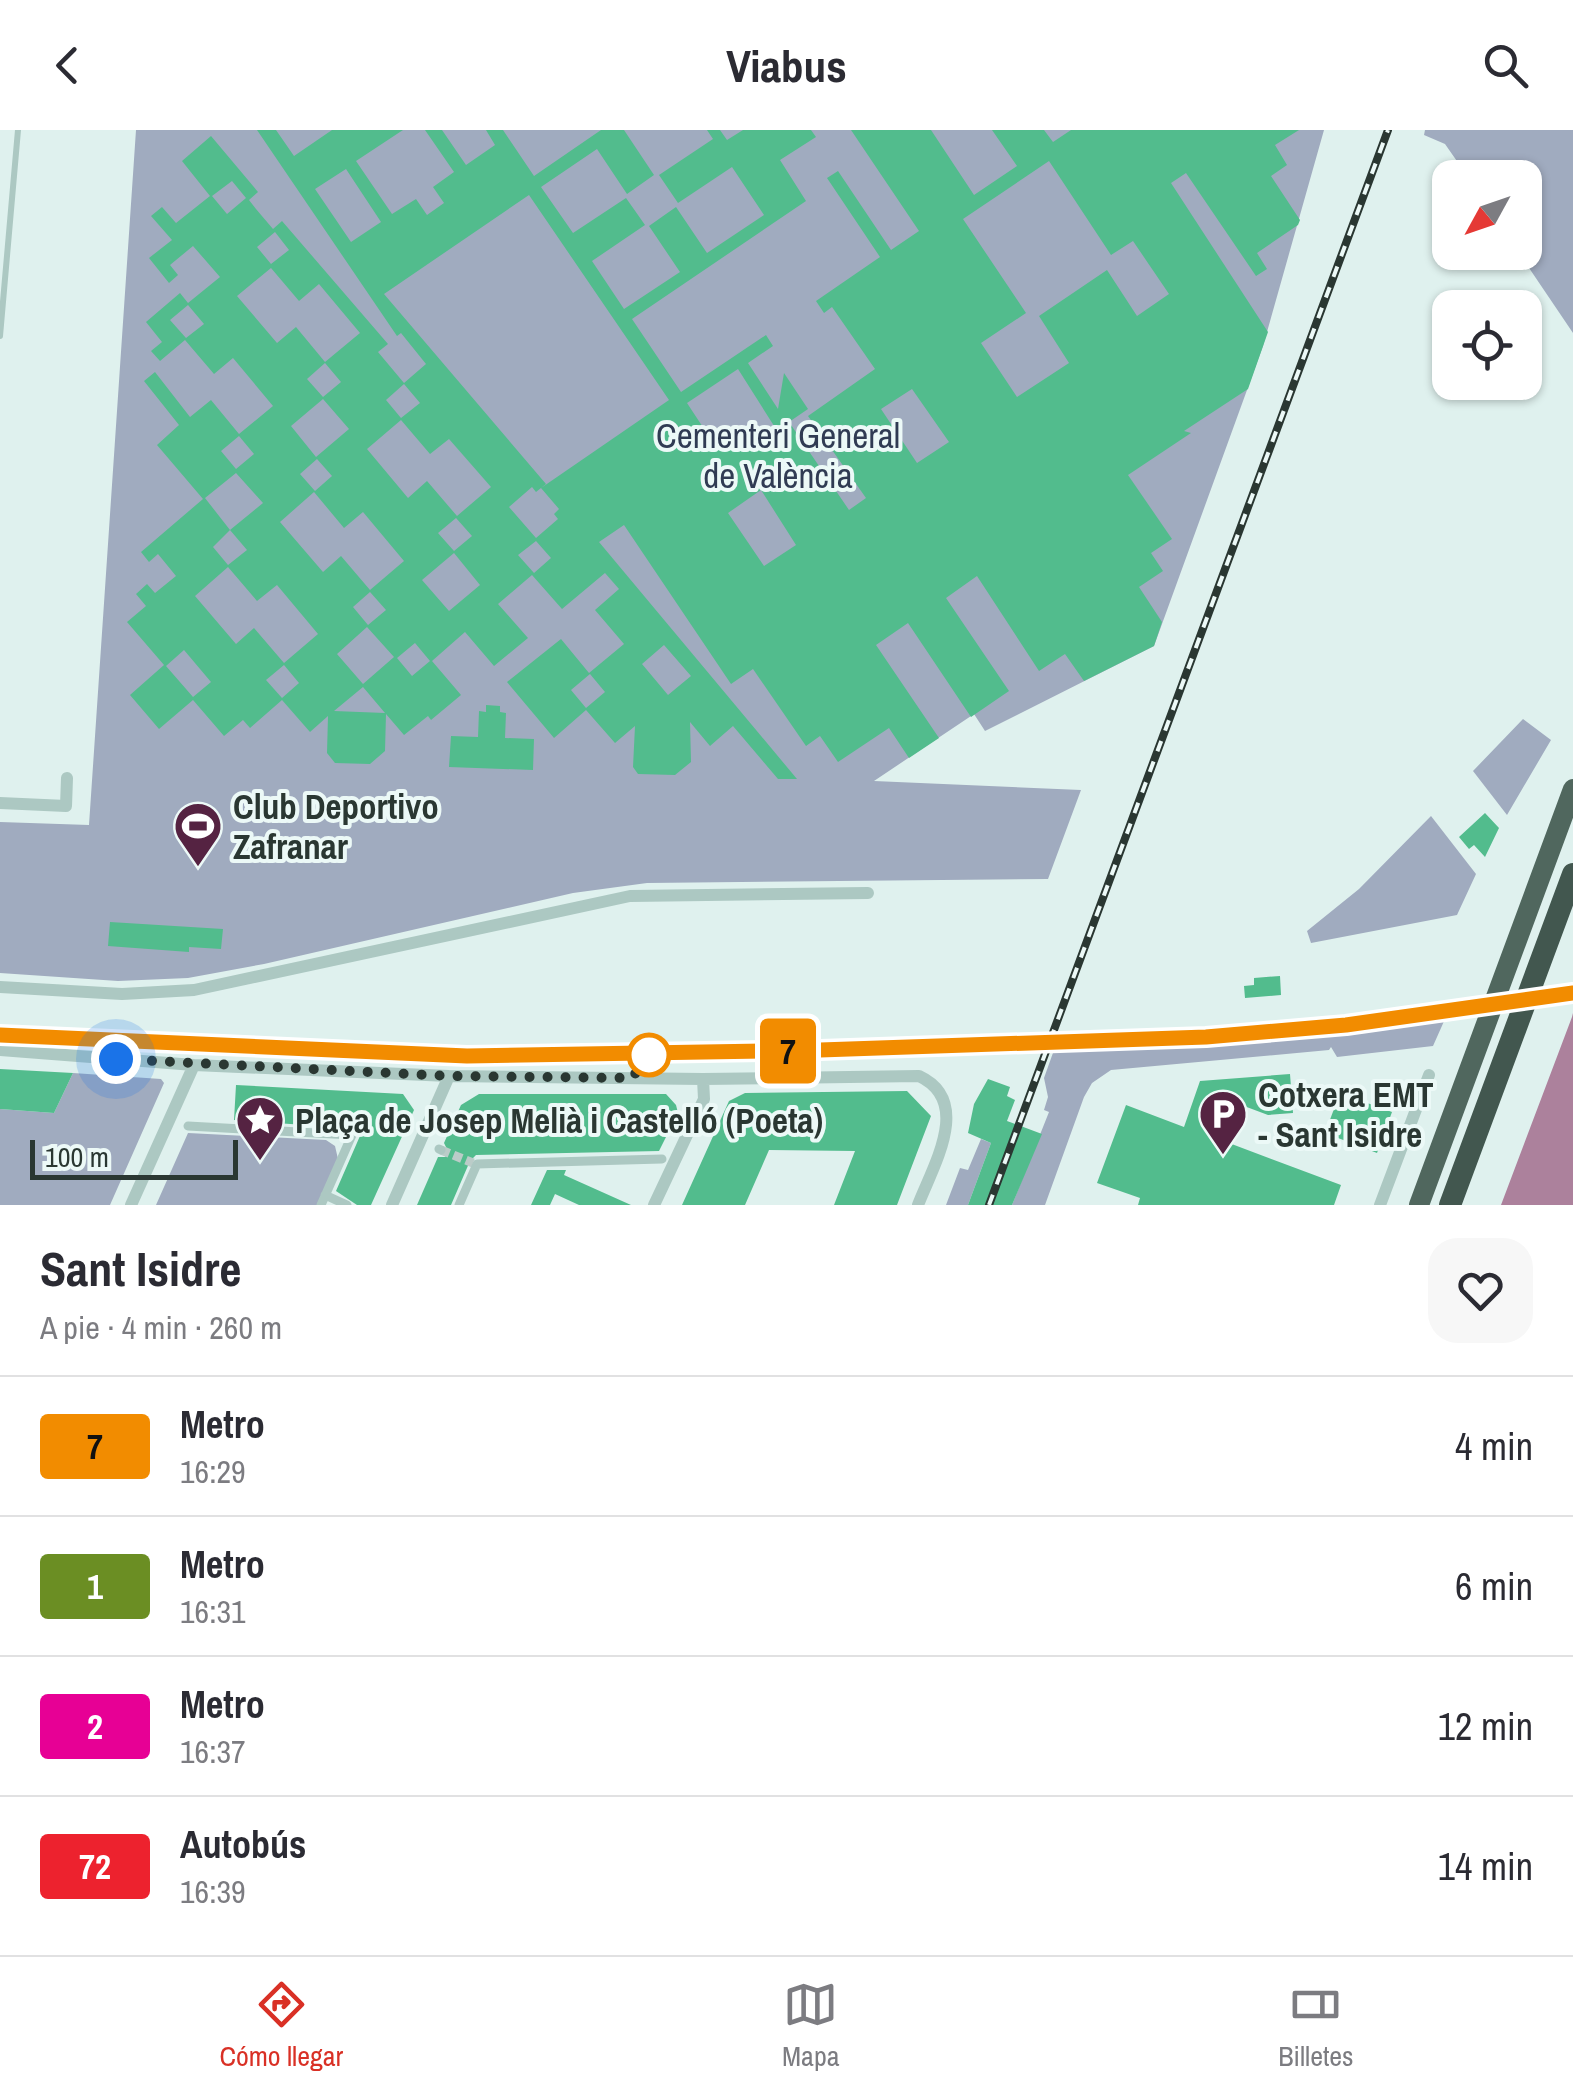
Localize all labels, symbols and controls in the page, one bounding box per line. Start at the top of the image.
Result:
text: Viabus [726,35,847,96]
icon: back [40,38,95,93]
icon: search [1478,38,1533,93]
north arrow [1432,160,1542,270]
map controls [1432,160,1542,400]
button: locate [1432,290,1542,400]
park label: Cementeri General de València [656,412,900,499]
place label: Club Deportivo Zafranar [233,783,439,870]
sports icon: Club Deportivo Zafranar [172,800,224,868]
line badge: 7 [756,1018,820,1084]
text: 7 [780,1028,796,1075]
your location [91,1034,141,1084]
unlabelled marker [628,1034,670,1076]
place label: Cotxera EMT - Sant Isidre [1258,1071,1433,1158]
parking icon: Cotxera EMT - Sant Isidre [1197,1088,1249,1156]
place icon: Plaça de Josep Melià i Castelló (Poeta) [234,1094,286,1162]
place label: Plaça de Josep Melià i Castelló (Poeta) [295,1097,823,1144]
scale bar [30,1135,238,1180]
text: 100 m [45,1138,109,1176]
text: Sant Isidre [40,1236,241,1301]
button: heart [1428,1238,1533,1343]
text: A pie · 4 min · 260 m [40,1306,282,1349]
text: Metro [180,1399,265,1450]
text: 4 min [1455,1421,1533,1472]
text: 7 [87,1423,103,1470]
text: 16:29 [180,1450,246,1493]
text: Metro [180,1539,265,1590]
text: 6 min [1455,1561,1533,1612]
text: 1 [87,1563,103,1610]
text: 16:31 [180,1590,246,1633]
text: Metro [180,1679,265,1730]
text: 12 min [1438,1701,1533,1752]
text: 2 [87,1703,103,1750]
text: 16:37 [180,1730,246,1773]
text: Autobús [180,1819,306,1870]
text: 14 min [1438,1841,1533,1892]
text: 72 [79,1843,111,1890]
text: 16:39 [180,1870,246,1913]
tab: Cómo llegar [219,1977,343,2075]
tab: Mapa [782,1977,839,2075]
tab: Billetes [1278,1977,1354,2075]

